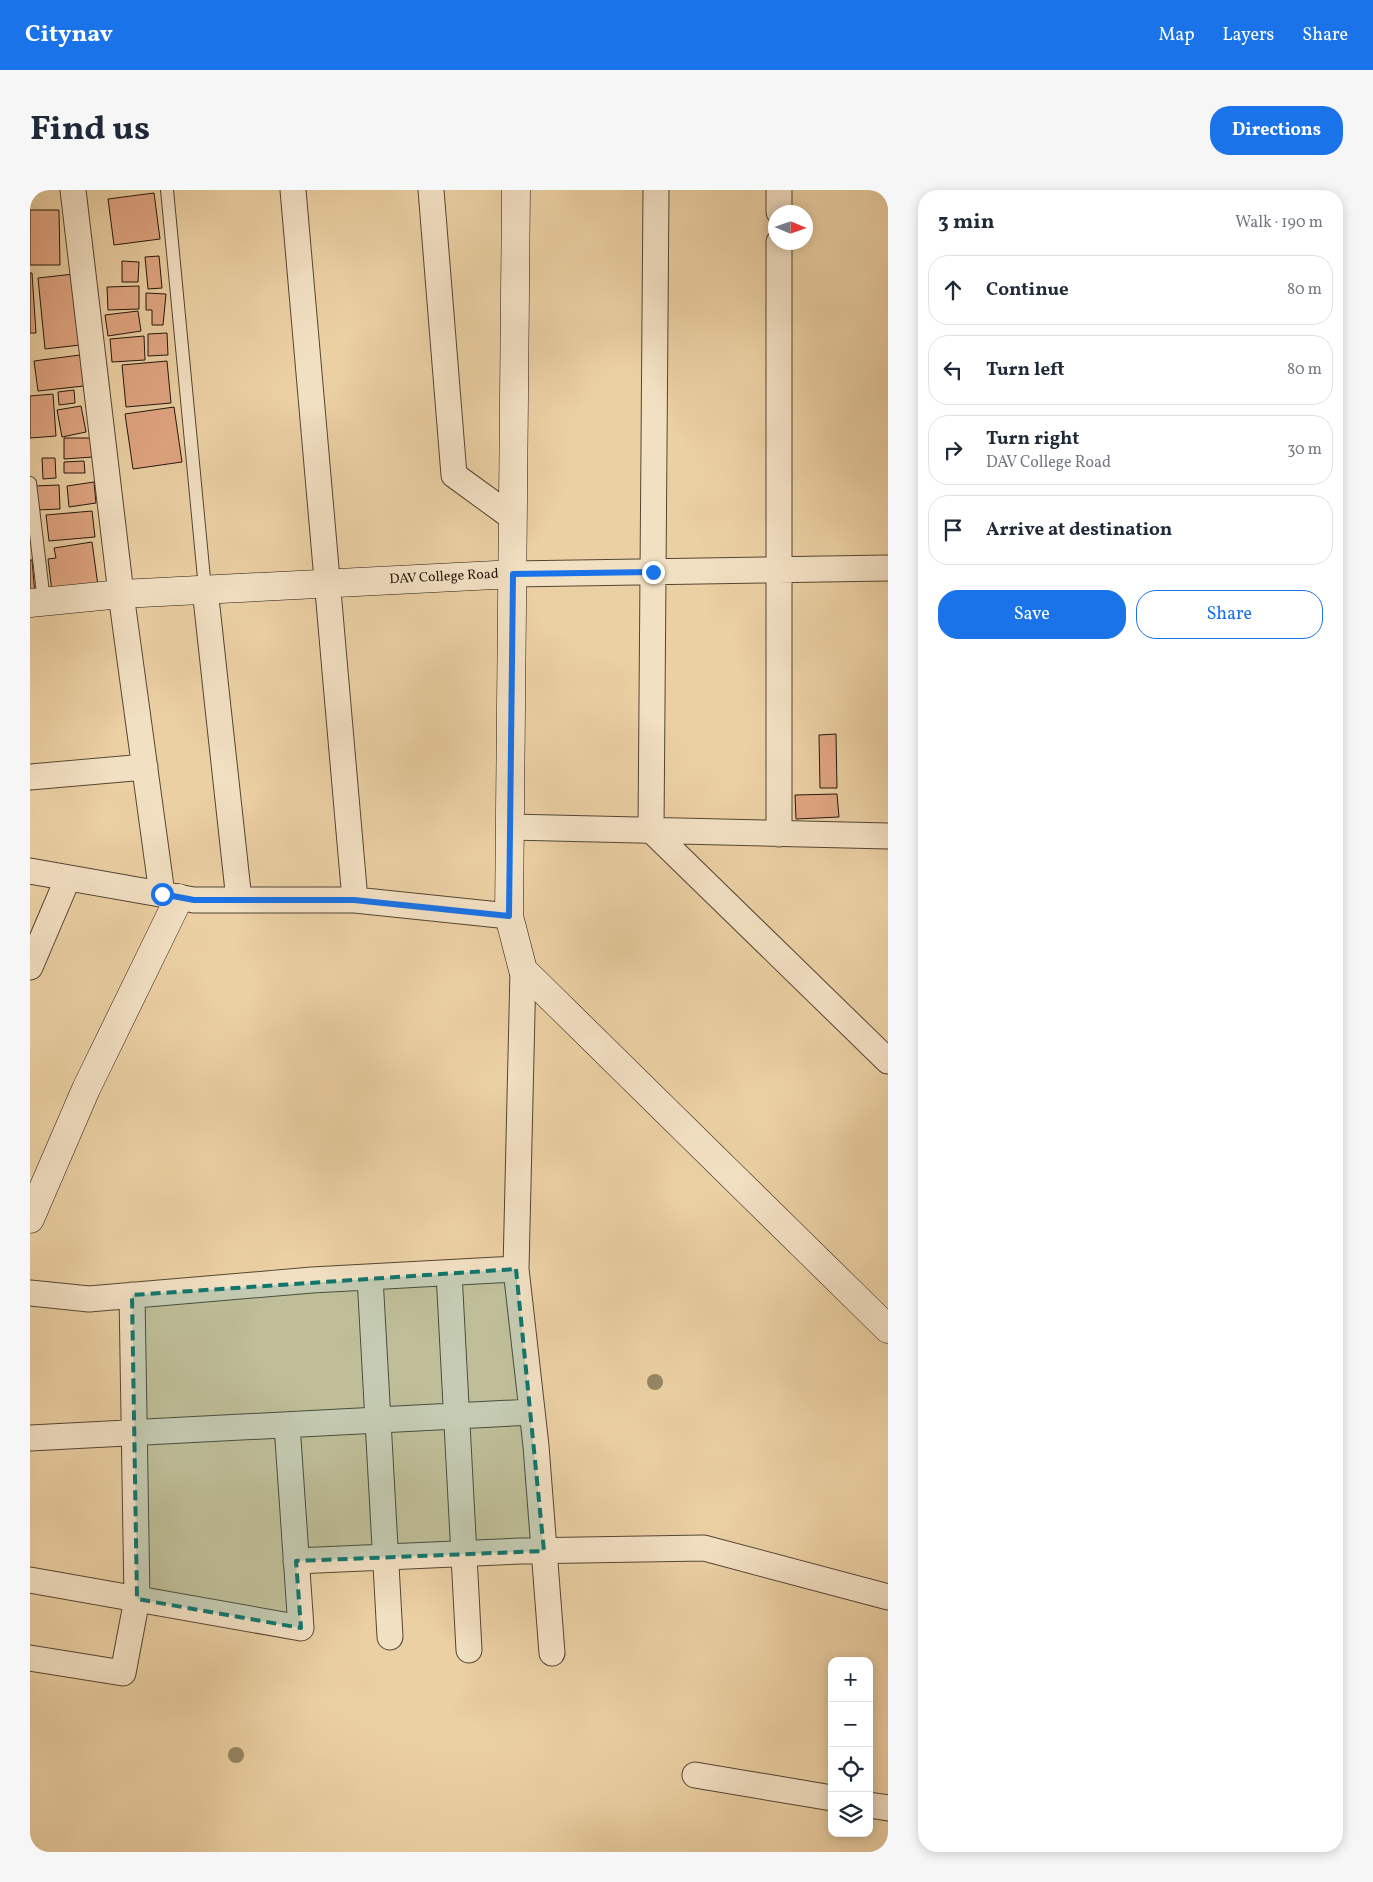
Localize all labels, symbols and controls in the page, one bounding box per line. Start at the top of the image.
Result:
text: Citynav [25,18,113,52]
text: Map [1158,23,1194,48]
text: Layers [1222,23,1274,48]
text: Share [1302,23,1348,48]
text: Find us [30,106,150,154]
button: Directions [1210,106,1343,155]
north arrow [768,205,813,250]
text: 3 min [938,208,994,237]
text: Walk · 190 m [1235,212,1323,234]
icon: ahead [939,276,967,304]
text: Continue [986,277,1069,303]
text: 80 m [1287,279,1322,301]
icon: left [939,356,967,384]
text: Turn left [986,357,1065,383]
text: 80 m [1287,359,1322,381]
text: Turn right [986,426,1079,452]
icon: right [939,436,967,464]
text: 30 m [1287,439,1322,461]
text: DAV College Road [986,452,1111,474]
icon: arrive [939,516,967,544]
text: Arrive at destination [986,517,1172,543]
route end [642,561,665,584]
street label: DAV College Road [389,565,499,589]
button: Save [938,590,1126,639]
button: Share [1136,590,1323,639]
route start [151,883,174,906]
map controls [828,1657,873,1837]
button: + [828,1657,873,1702]
button: − [828,1702,873,1747]
button: locate [828,1747,873,1792]
button: layers [828,1792,873,1837]

